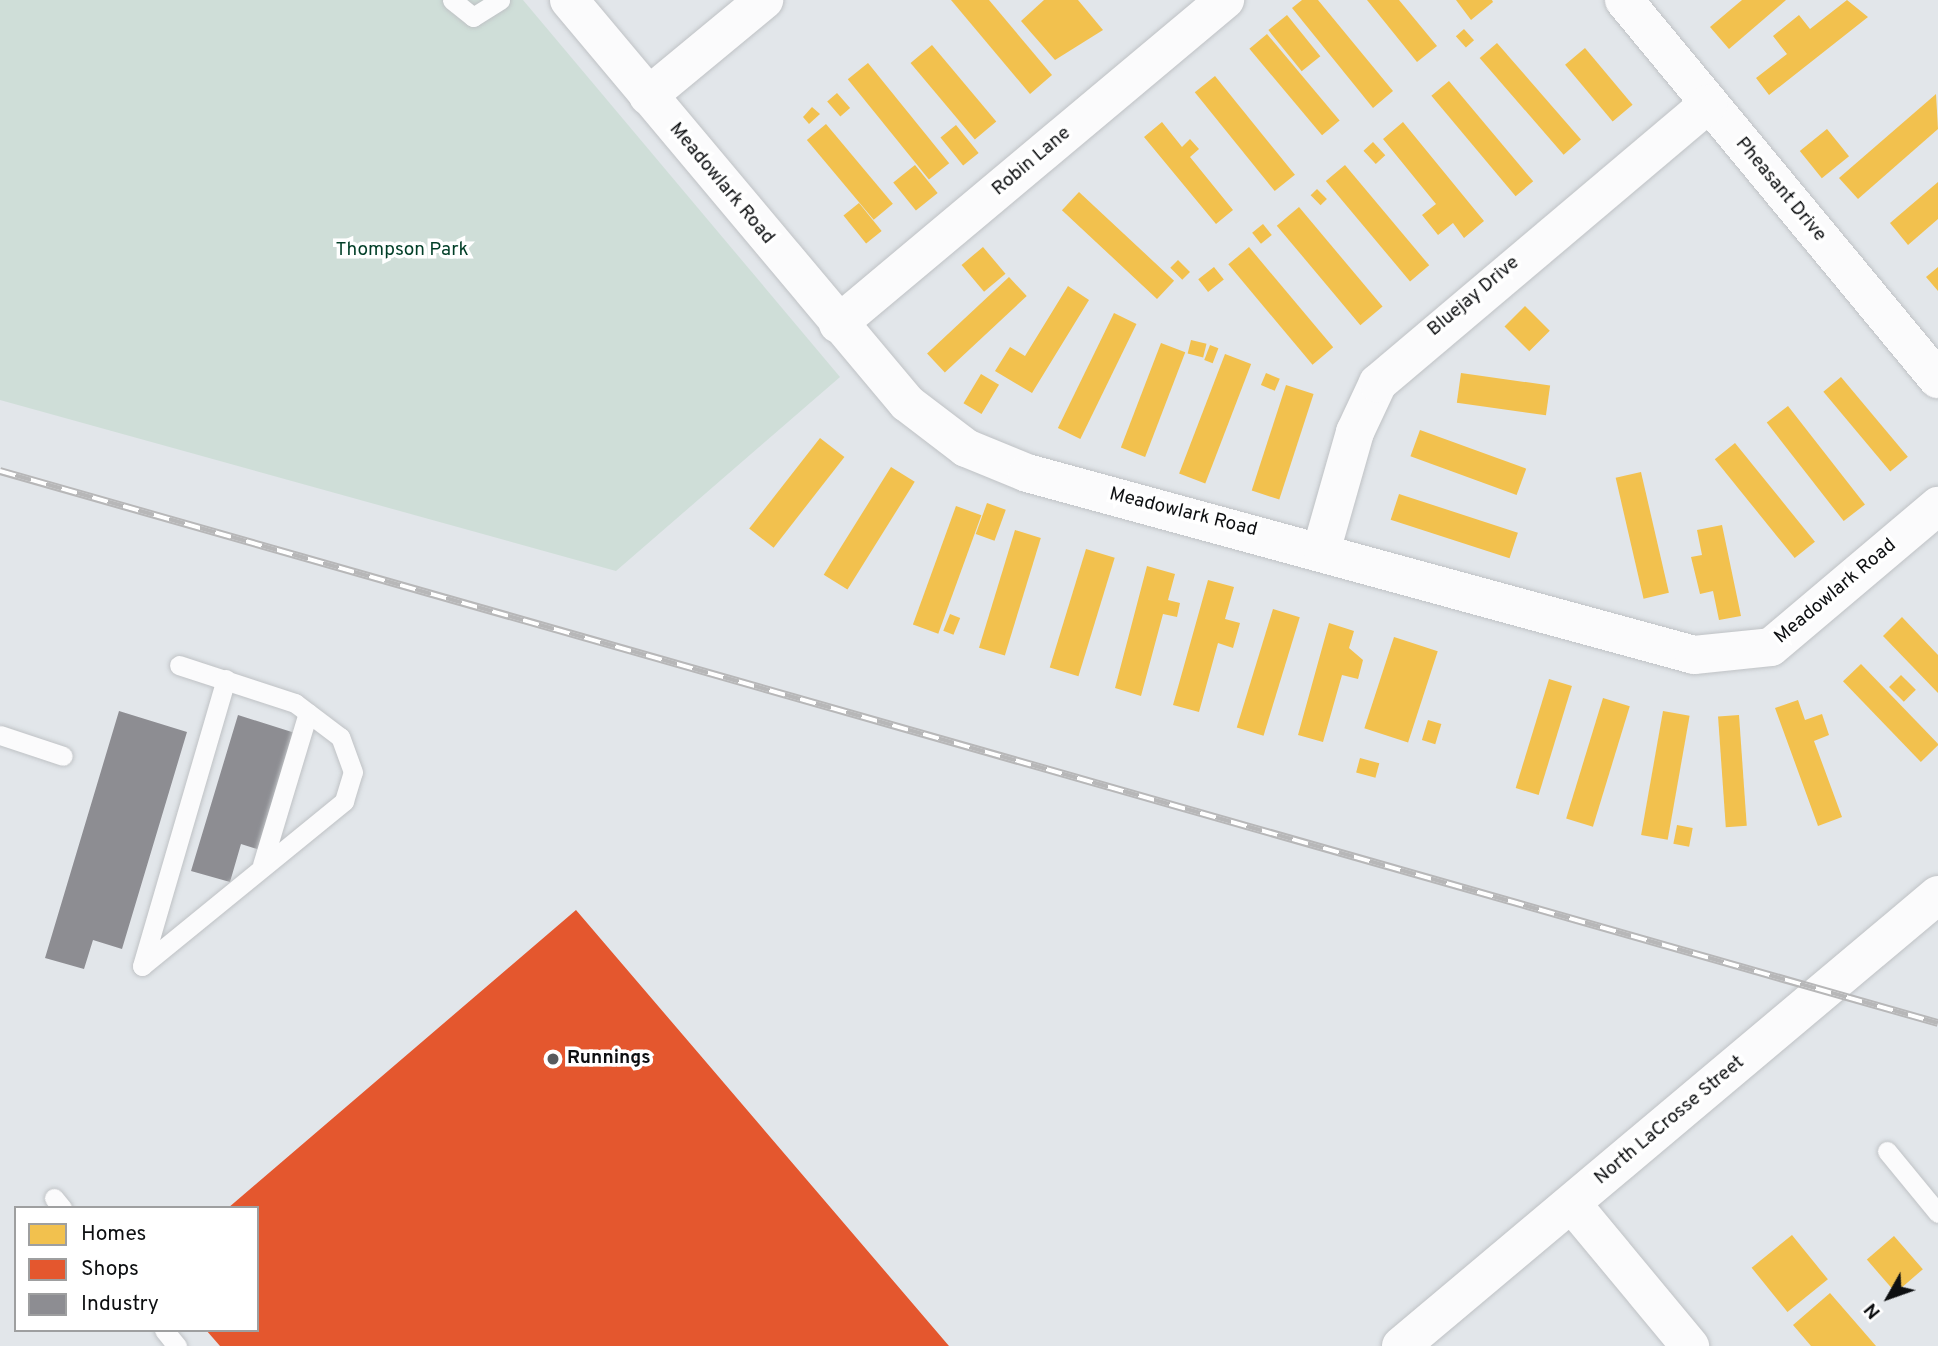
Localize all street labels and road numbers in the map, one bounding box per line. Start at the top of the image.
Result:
street label: Meadowlark Road [664,119,778,249]
street label: Robin Lane [988,123,1076,201]
street label: Pheasant Drive [1730,133,1830,247]
street label: Bluejay Drive [1424,252,1524,342]
street label: Meadowlark Road [1107,484,1259,542]
street label: Meadowlark Road [1771,535,1901,649]
street label: North LaCrosse Street [1590,1052,1750,1190]

